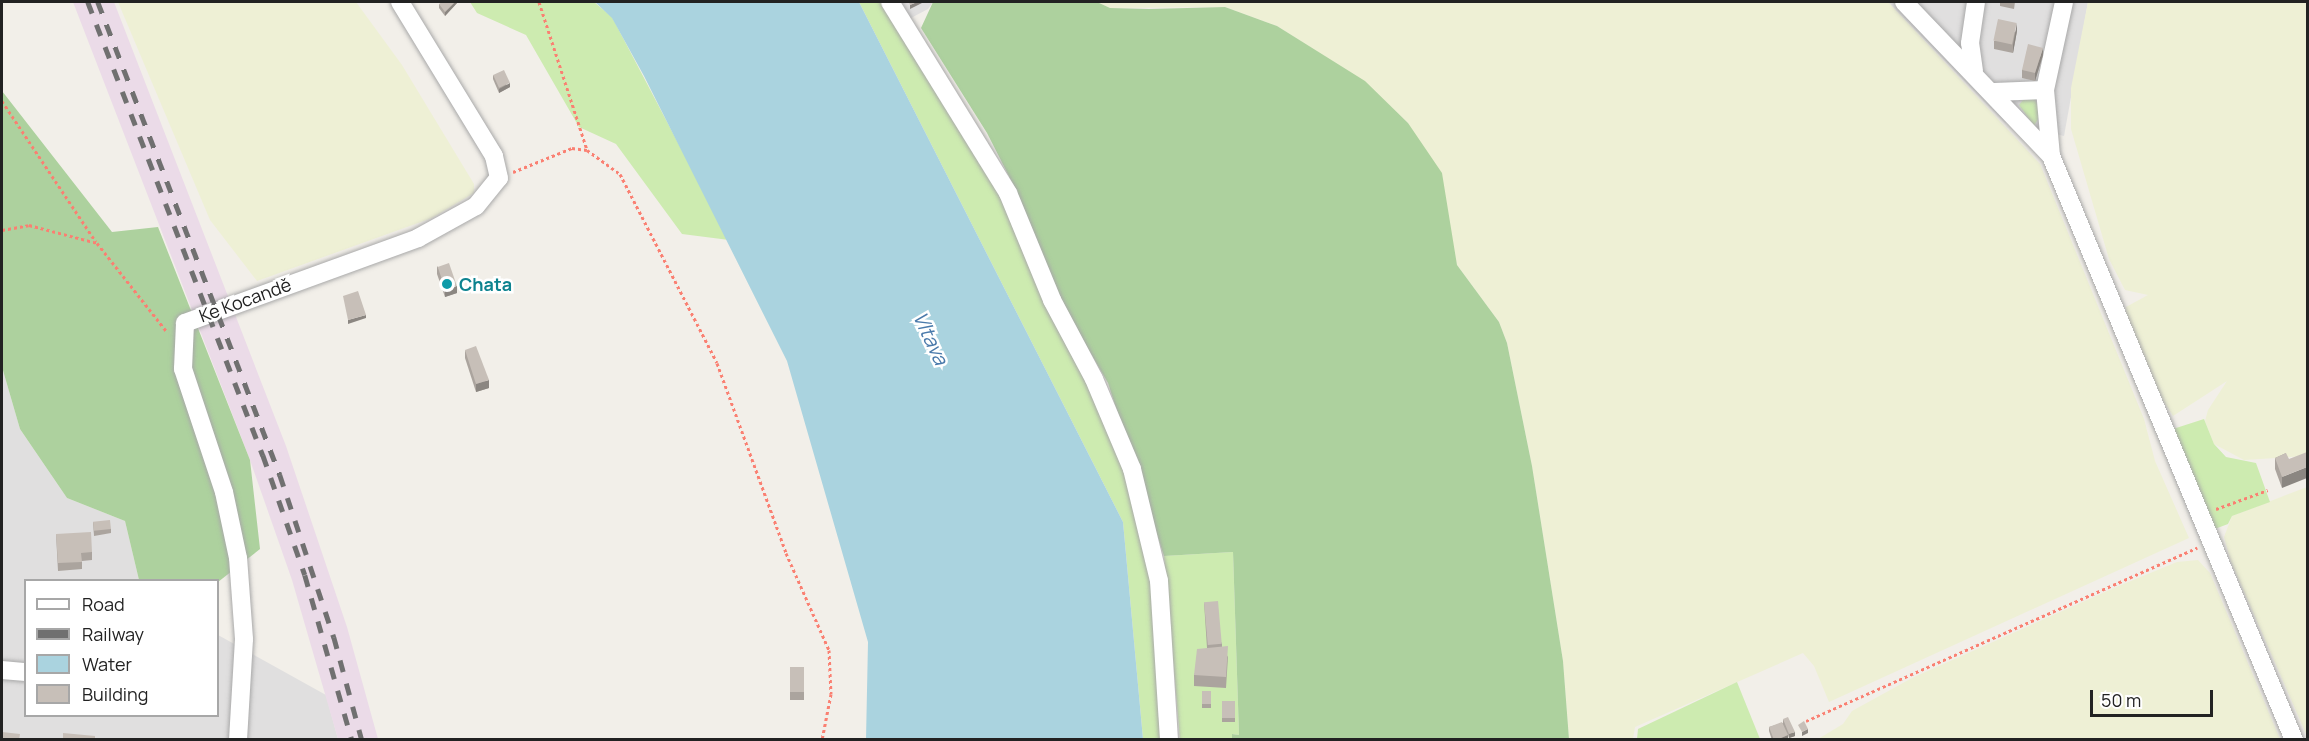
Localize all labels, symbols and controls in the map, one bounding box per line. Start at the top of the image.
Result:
street label: Ke Kocandě [196,273,294,327]
place label: Chata [459,273,512,295]
marker: Chata [440,277,454,291]
water label: Vltava [908,308,954,368]
legend [24,579,219,717]
text: Road [82,592,125,616]
text: Railway [82,622,144,646]
text: Water [82,652,132,676]
scale bar [2093,678,2216,716]
text: Building [82,682,148,706]
text: 50 m [2101,688,2141,712]

